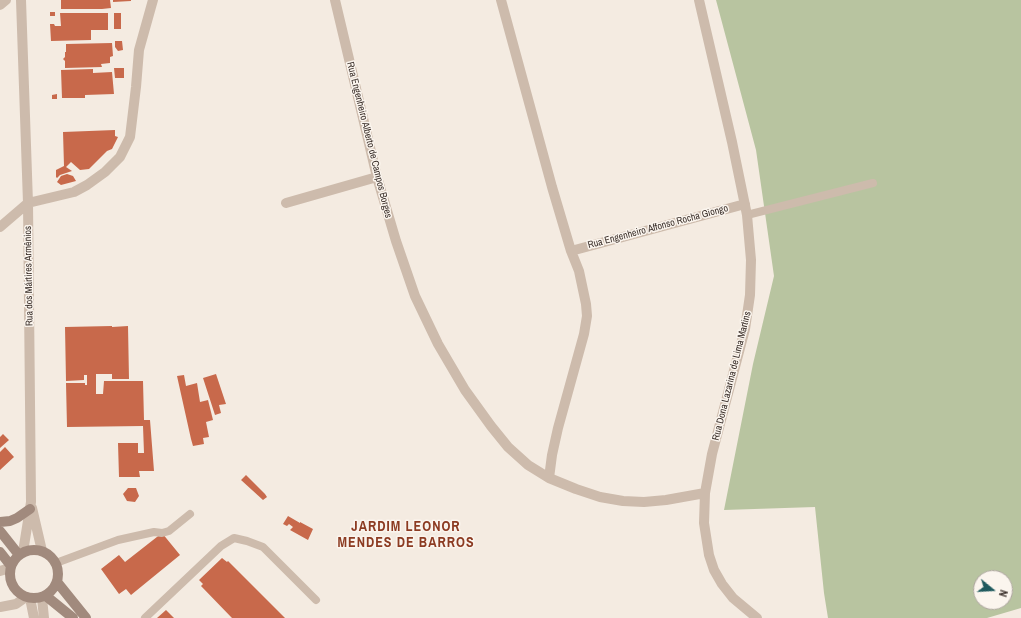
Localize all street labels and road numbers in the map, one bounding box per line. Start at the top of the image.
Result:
street label: Rua Engenheiro Alberto de Campos Borges [344,61,394,219]
street label: Rua Engenheiro Affonso Rocha Giongo [586,202,730,252]
street label: Rua dos Mártires Armênios [22,226,36,326]
street label: Rua Dona Lazarina de Lima Martins [710,310,754,442]

